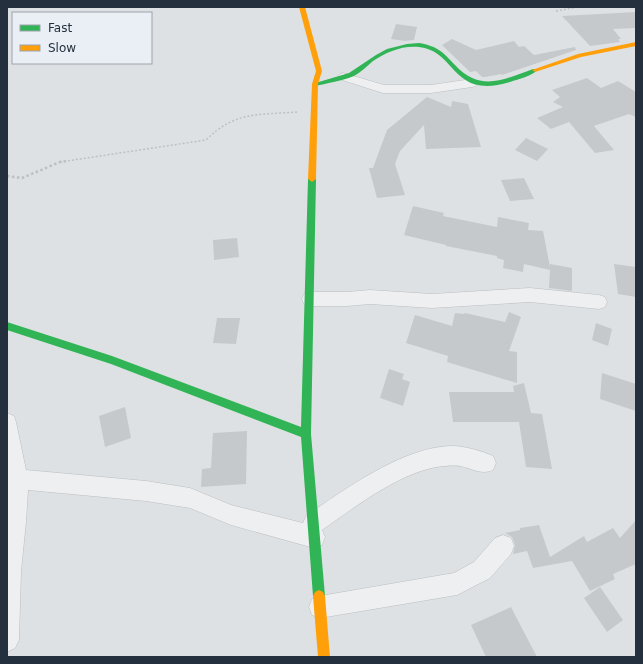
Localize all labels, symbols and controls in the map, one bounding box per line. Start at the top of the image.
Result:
legend [12,12,152,64]
text: Fast [48,21,72,35]
text: Slow [48,41,76,55]

